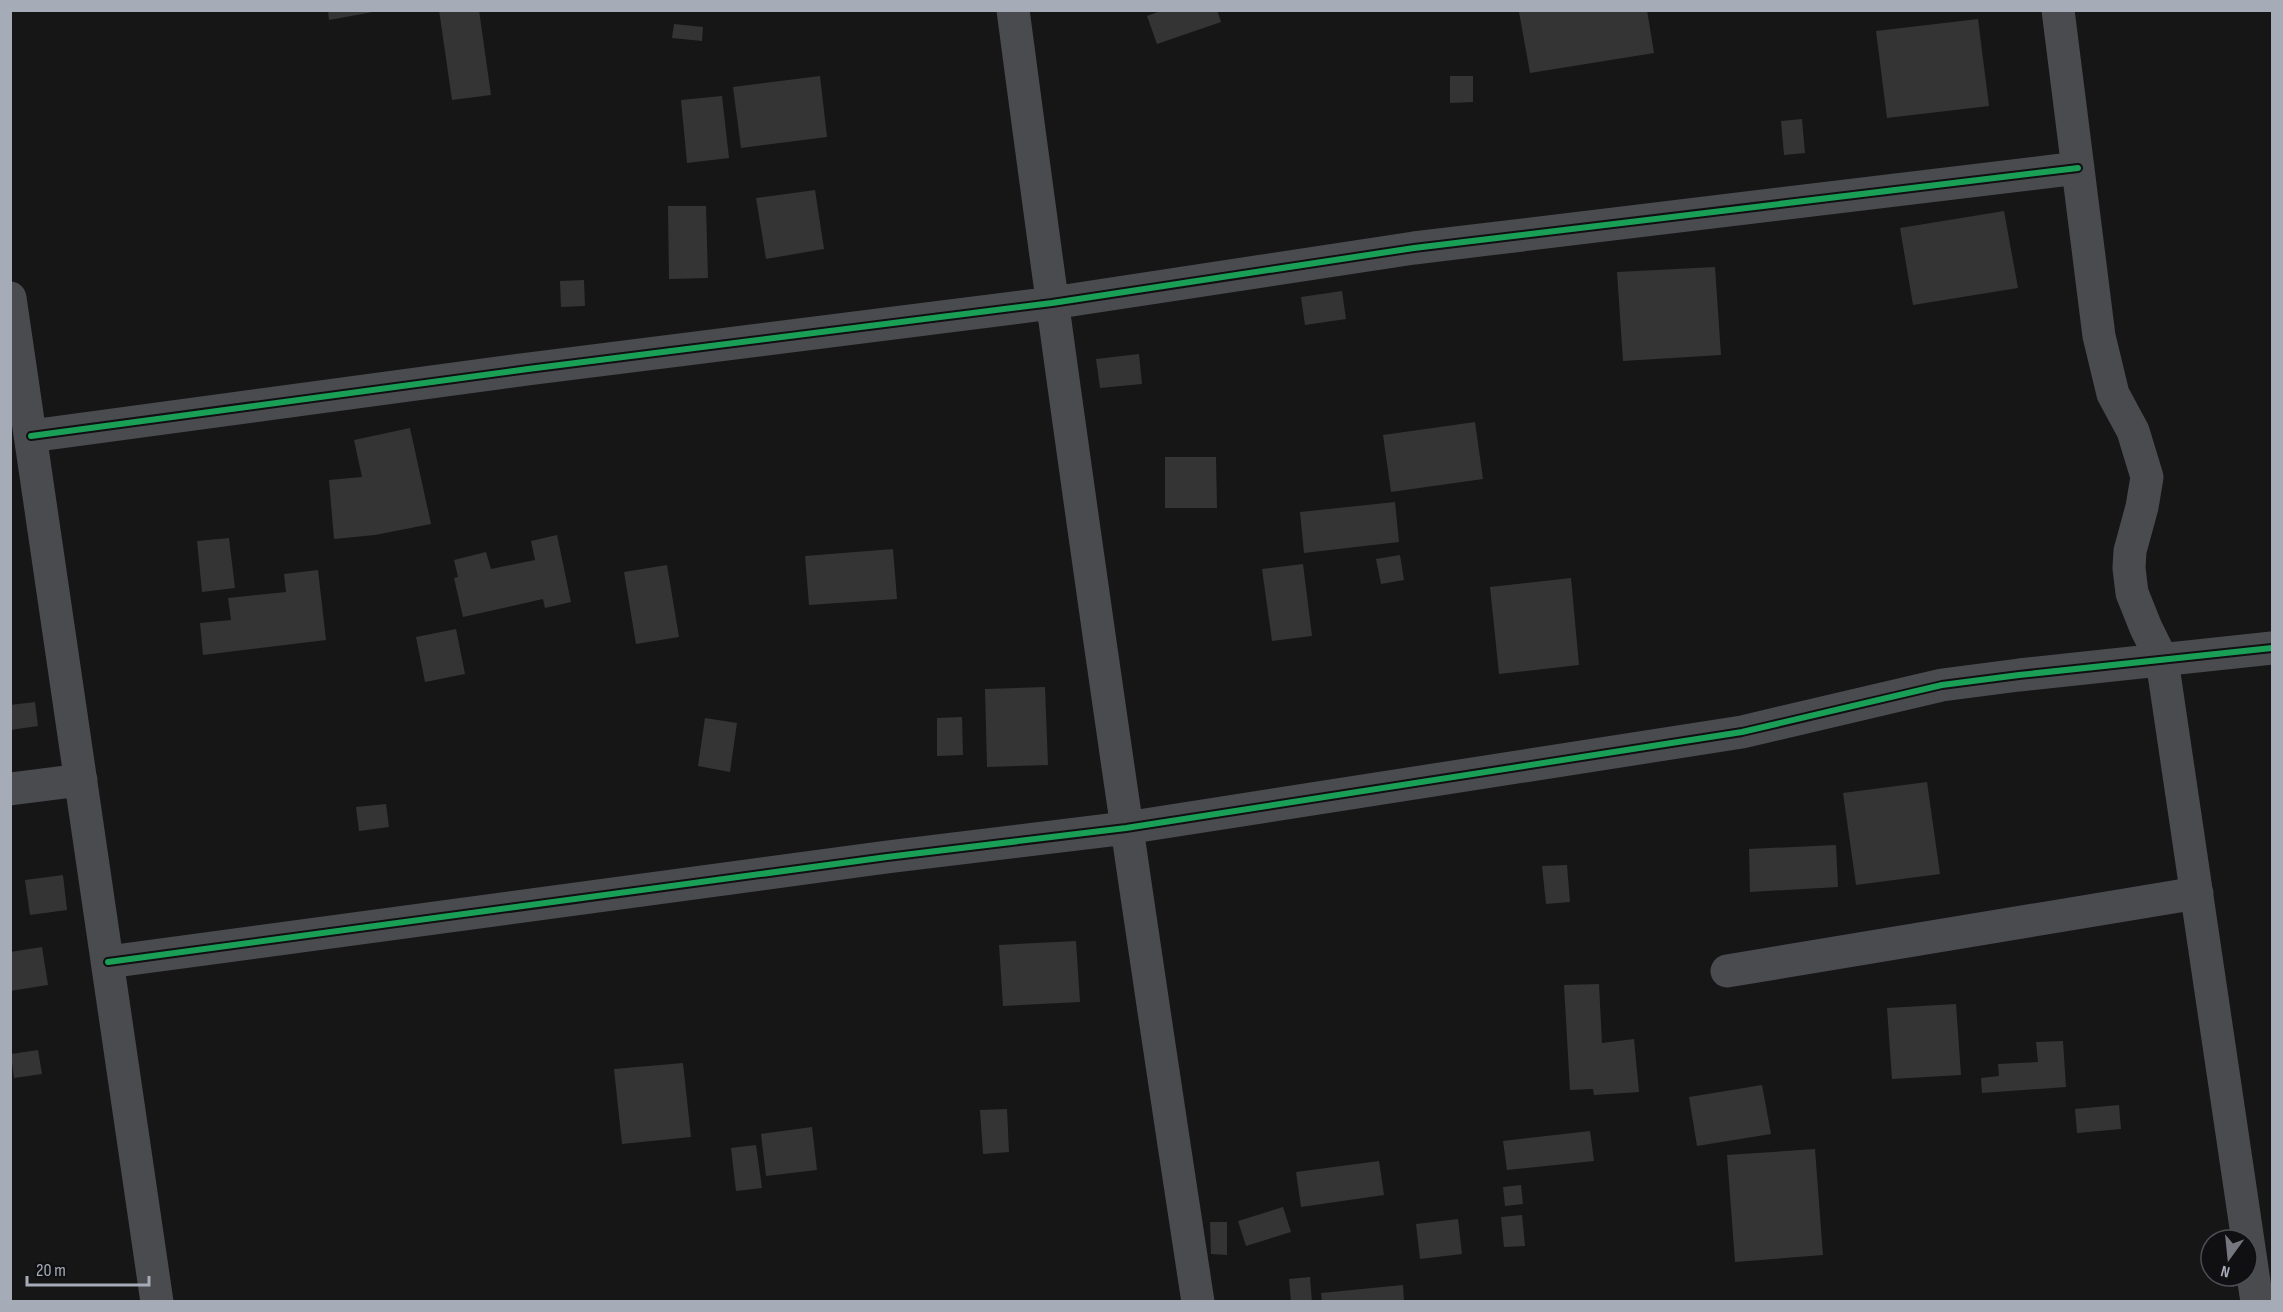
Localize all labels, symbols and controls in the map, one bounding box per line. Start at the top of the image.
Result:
north arrow [2199,1228,2259,1288]
scale bar [27,1249,148,1287]
text: 20 m [36,1260,66,1281]
text: N [2219,1261,2232,1281]

